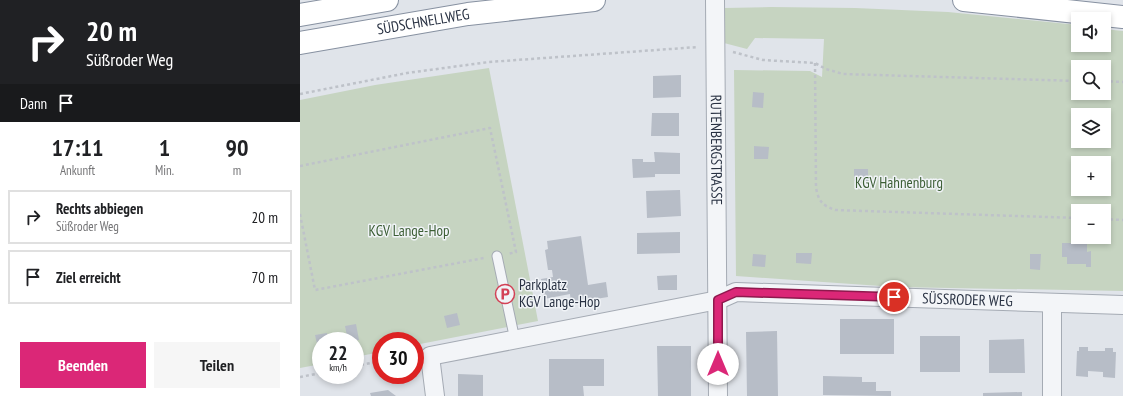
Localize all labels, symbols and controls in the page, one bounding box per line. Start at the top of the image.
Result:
street label: SÜDSCHNELLWEG [375,4,471,39]
text: 20 m [86,12,137,49]
map controls [1071,12,1111,244]
button: sound [1071,12,1111,52]
icon: right [20,16,72,68]
text: Süßroder Weg [86,48,173,71]
button: search [1071,60,1111,100]
icon: arrive [55,92,77,114]
text: Dann [20,94,47,113]
street label: RUTENBERGSTRASSE [707,95,727,205]
button: layers [1071,108,1111,148]
text: 17:11 [52,132,103,163]
text: 1 [159,132,170,163]
text: 90 [226,132,249,163]
button: + [1071,156,1111,196]
text: Ankunft [60,162,95,179]
text: Min. [155,162,174,179]
text: m [233,162,241,179]
park label: KGV Hahnenburg [855,173,943,192]
text: Rechts abbiegen [56,199,143,218]
button: − [1071,204,1111,244]
icon: right [22,206,44,228]
text: 20 m [252,208,278,227]
text: Süßroder Weg [56,218,119,235]
park label: KGV Lange-Hop [369,221,449,240]
icon: arrive [22,266,44,288]
text: Ziel erreicht [56,268,121,287]
text: 70 m [252,268,278,287]
place label: Parkplatz KGV Lange-Hop [519,275,600,311]
pin [877,280,911,314]
parking icon: Parkplatz KGV Lange-Hop [494,283,516,305]
icon: arrive [883,286,905,308]
street label: SÜSSRODER WEG [922,288,1013,310]
speed limit sign: 30 [372,332,424,384]
text: 22 [328,340,348,366]
button: Beenden [20,342,146,388]
button: Teilen [154,342,280,388]
position arrow [697,343,739,385]
text: km/h [329,361,347,374]

